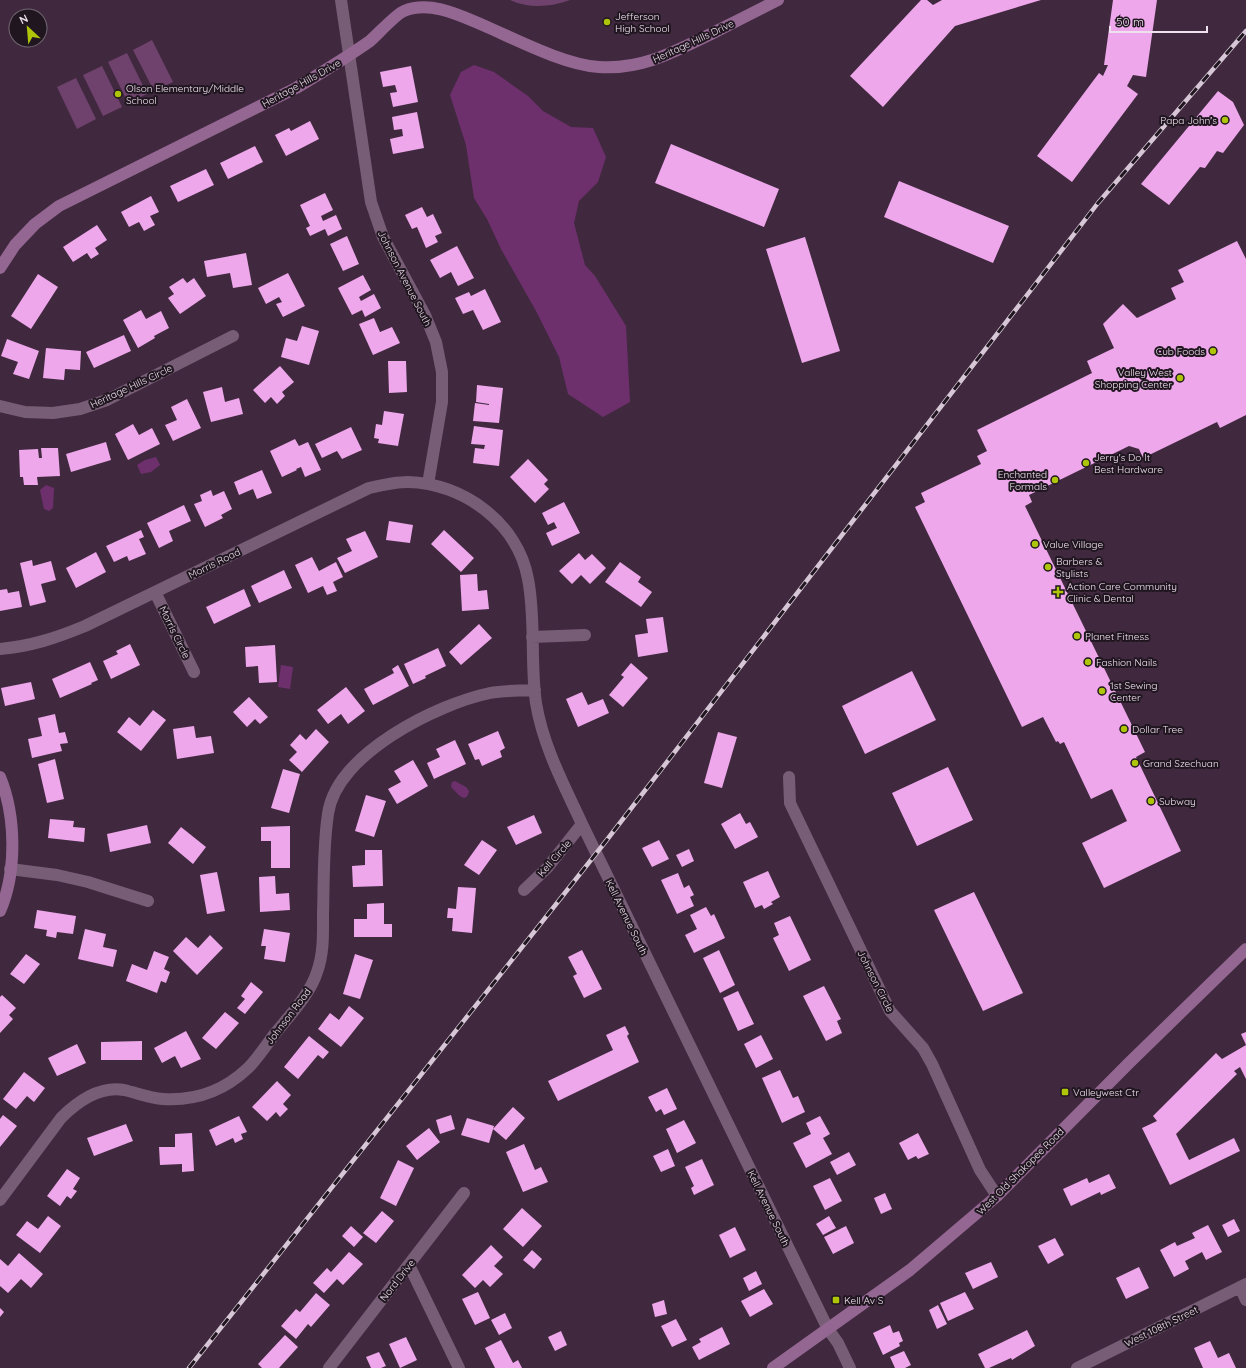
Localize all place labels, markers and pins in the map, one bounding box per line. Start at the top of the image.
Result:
place label: Jefferson High School [615,10,670,35]
marker: Jefferson High School [602,17,612,27]
place label: Olson Elementary/Middle School [126,82,244,107]
marker: Olson Elementary/Middle School [113,89,123,99]
place label: Papa John's [1160,114,1217,127]
marker: Papa John's [1220,115,1230,125]
place label: Cub Foods [1156,345,1205,358]
marker: Cub Foods [1208,346,1218,356]
place label: Valley West Shopping Center [1095,366,1173,391]
marker: Valley West Shopping Center [1175,373,1185,383]
place label: Jerry's Do It Best Hardware [1094,451,1163,476]
marker: Jerry's Do It Best Hardware [1081,458,1091,468]
place label: Enchanted Formals [998,468,1047,493]
marker: Enchanted Formals [1050,475,1060,485]
place label: Value Village [1043,538,1103,551]
marker: Value Village [1030,539,1040,549]
place label: Barbers & Stylists [1056,555,1102,580]
marker: Barbers & Stylists [1043,562,1053,572]
place label: Action Care Community Clinic & Dental [1067,580,1177,605]
marker: Action Care Community Clinic & Dental [1052,586,1064,598]
place label: Planet Fitness [1085,630,1149,643]
marker: Planet Fitness [1072,631,1082,641]
place label: Fashion Nails [1096,656,1157,669]
marker: Fashion Nails [1083,657,1093,667]
place label: 1st Sewing Center [1110,679,1157,704]
marker: 1st Sewing Center [1097,686,1107,696]
place label: Dollar Tree [1132,723,1183,736]
marker: Dollar Tree [1119,724,1129,734]
place label: Grand Szechuan [1143,757,1219,770]
marker: Grand Szechuan [1130,758,1140,768]
place label: Subway [1159,795,1196,808]
marker: Subway [1146,796,1156,806]
place label: Valleywest Ctr [1073,1086,1139,1099]
marker: Valleywest Ctr [1060,1087,1070,1097]
place label: Kell Av S [844,1294,884,1307]
marker: Kell Av S [831,1295,841,1305]

